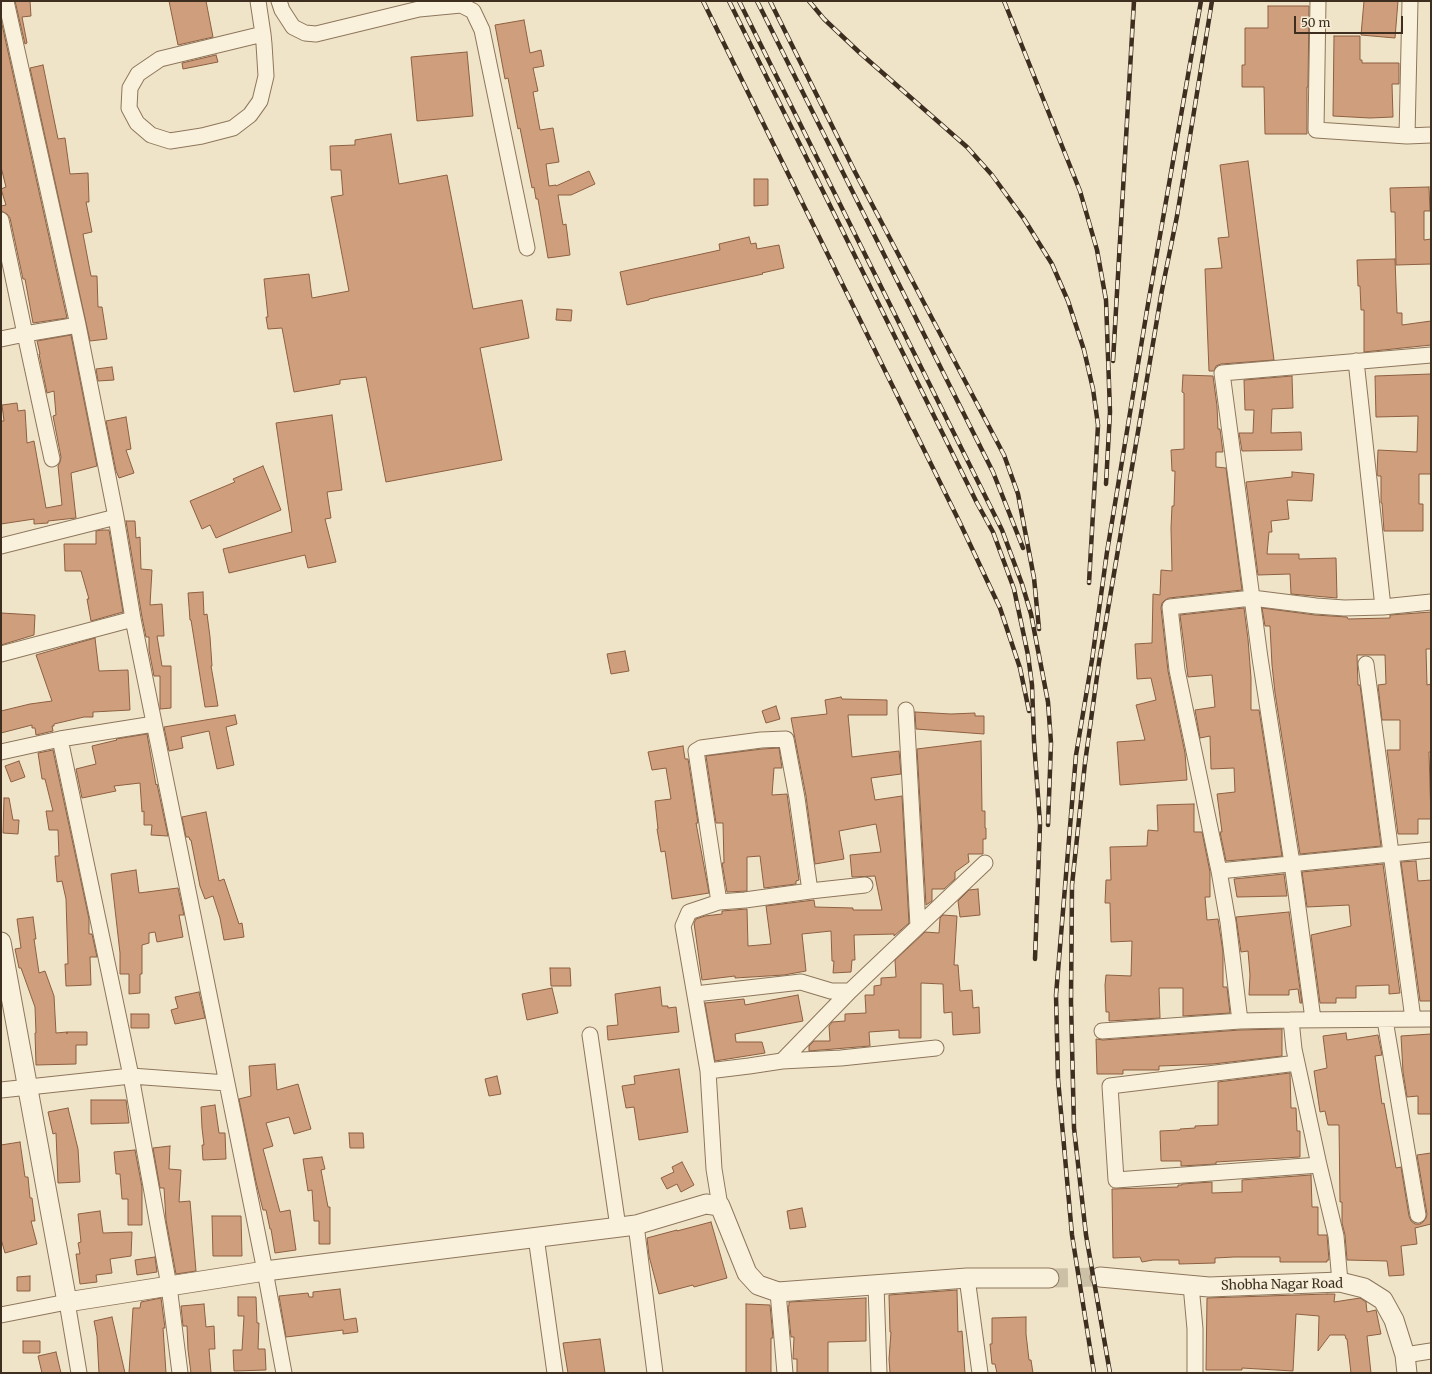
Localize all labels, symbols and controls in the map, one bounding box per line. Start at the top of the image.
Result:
scale bar [1296,8,1405,34]
text: 50 m [1301,15,1330,30]
street label: Shobha Nagar Road [1221,1276,1343,1294]

